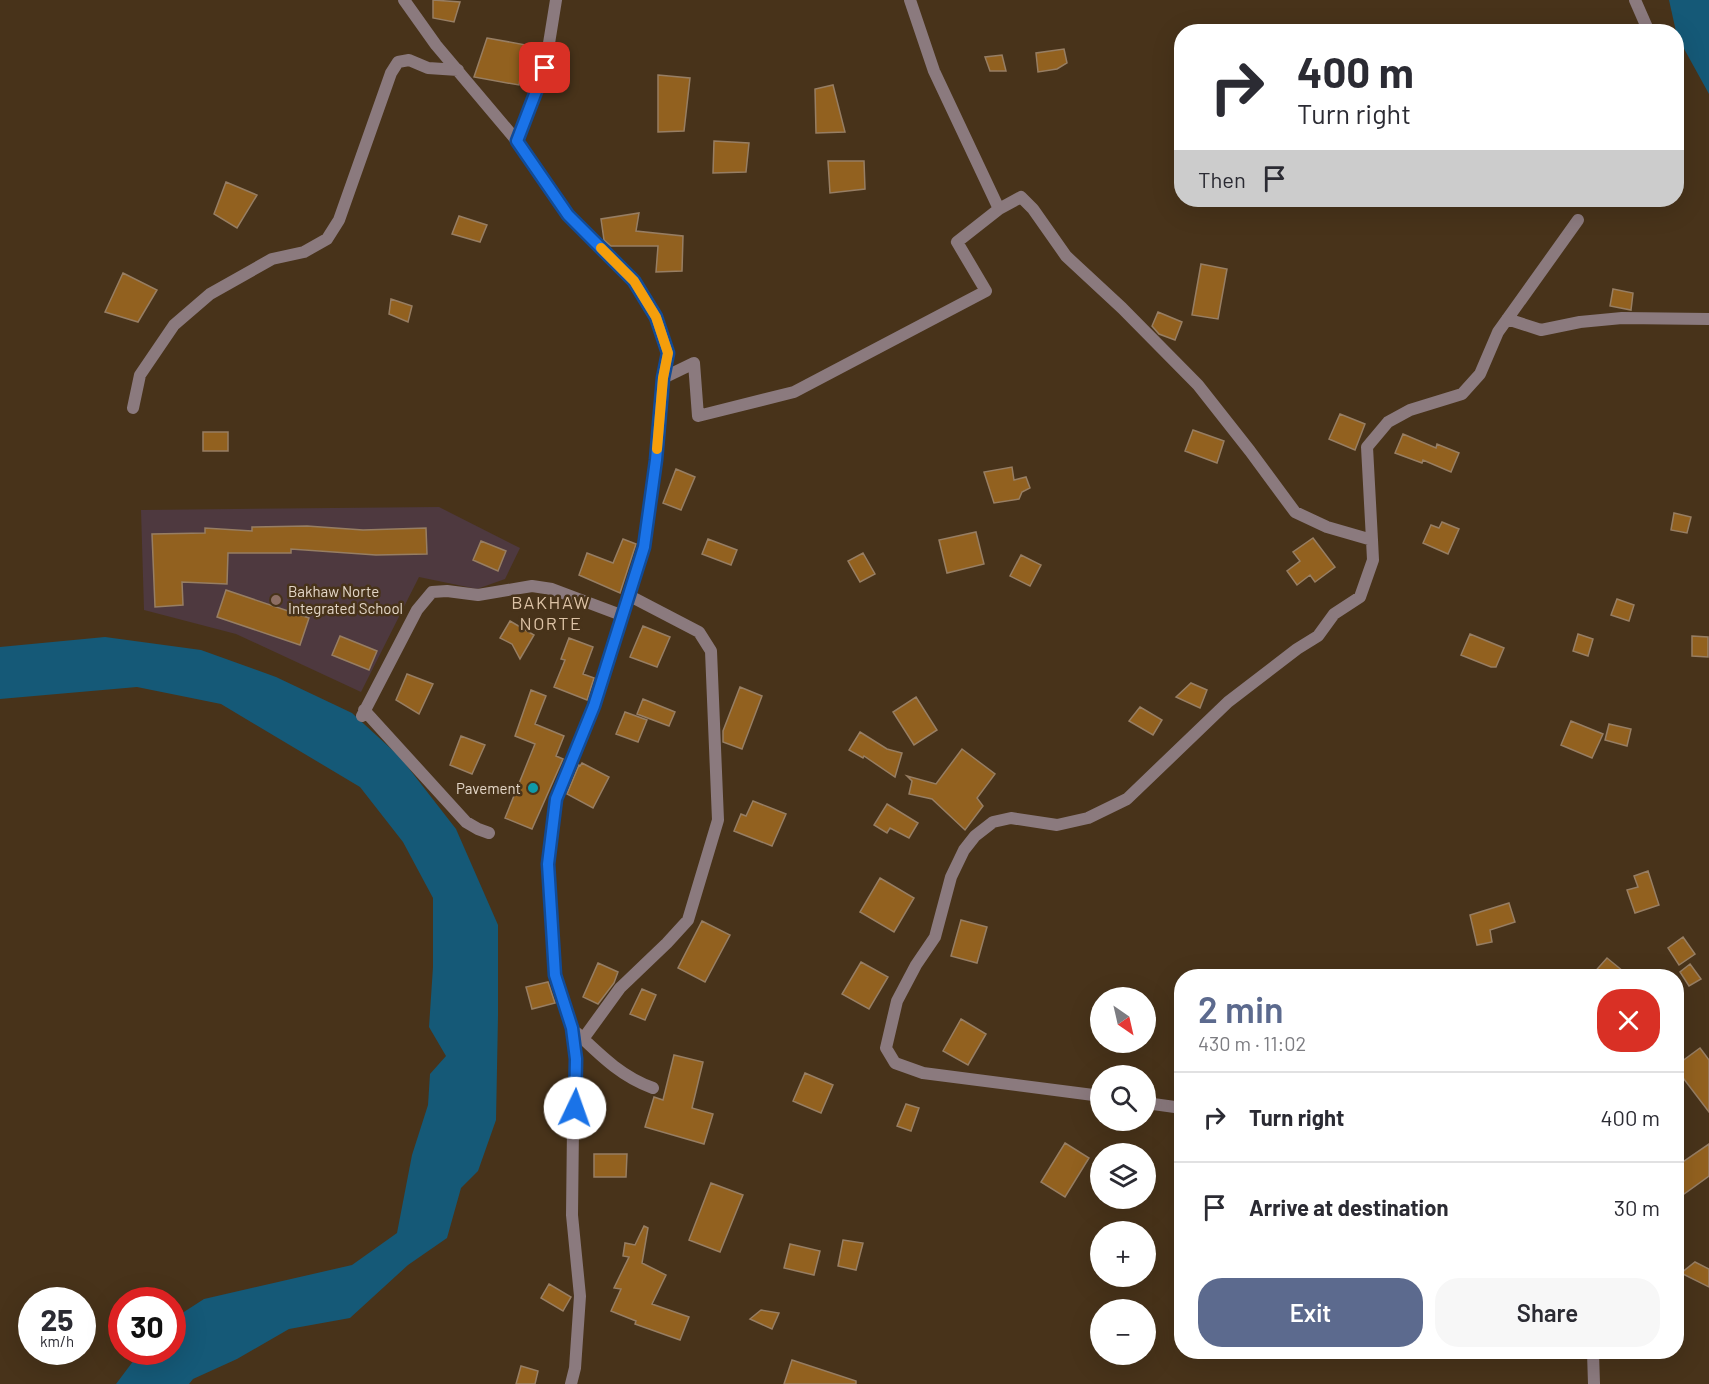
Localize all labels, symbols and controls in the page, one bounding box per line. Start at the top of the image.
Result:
pin [519,42,570,93]
text: 400 m [1297,46,1414,96]
icon: right [1198,48,1276,126]
icon: arrive [528,51,561,84]
text: Turn right [1297,97,1411,129]
icon: arrive [1258,162,1291,195]
text: Then [1198,166,1246,192]
place label: Bakhaw Norte Integrated School [288,582,403,617]
district label: BAKHAW NORTE [511,591,591,634]
marker: Bakhaw Norte Integrated School [269,593,283,607]
place label: Pavement [456,779,521,797]
marker: Pavement [526,781,540,795]
north arrow [1090,987,1156,1053]
map controls [1090,987,1156,1365]
text: 2 min [1198,987,1284,1030]
button: close [1597,989,1660,1052]
text: 430 m · 11:02 [1198,1031,1306,1055]
button: search [1090,1065,1156,1131]
position arrow [543,1076,607,1140]
icon: right [1198,1101,1231,1134]
text: Turn right [1249,1104,1344,1130]
text: 400 m [1600,1104,1660,1130]
button: layers [1090,1143,1156,1209]
icon: arrive [1198,1191,1231,1224]
text: Arrive at destination [1249,1194,1448,1220]
text: 30 m [1614,1194,1660,1220]
button: + [1090,1221,1156,1287]
button: Exit [1198,1278,1423,1347]
button: Share [1435,1278,1660,1347]
speed limit sign: 30 [108,1287,186,1365]
button: − [1090,1299,1156,1365]
text: 25 [41,1301,73,1337]
text: km/h [40,1332,74,1350]

